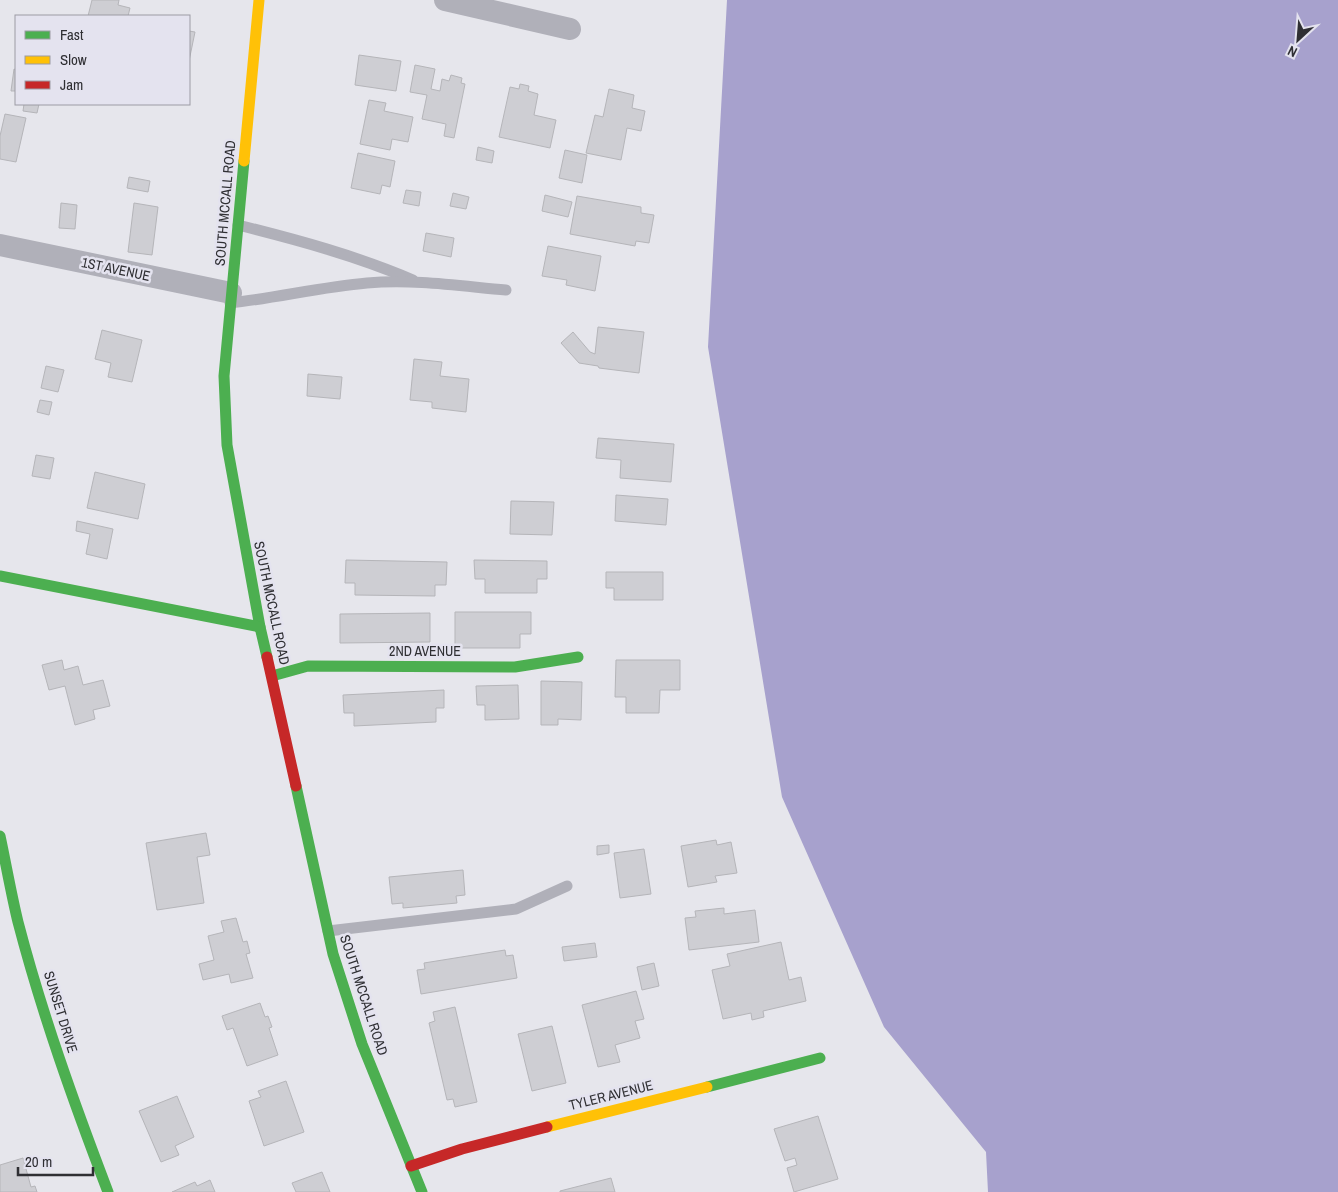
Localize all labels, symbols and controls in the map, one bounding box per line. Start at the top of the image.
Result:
legend [15,15,190,105]
north arrow [1273,15,1323,65]
text: Fast [60,24,84,45]
text: N [1285,42,1300,62]
text: Slow [60,49,87,70]
text: Jam [60,74,83,95]
street label: SOUTH MCCALL ROAD [211,140,239,266]
street label: 1ST AVENUE [80,253,152,285]
street label: SOUTH MCCALL ROAD [250,540,294,666]
street label: 2ND AVENUE [389,642,461,660]
street label: SOUTH MCCALL ROAD [336,932,392,1058]
street label: SUNSET DRIVE [40,969,82,1055]
street label: TYLER AVENUE [567,1076,655,1114]
scale bar [18,1144,92,1176]
text: 20 m [25,1151,52,1172]

